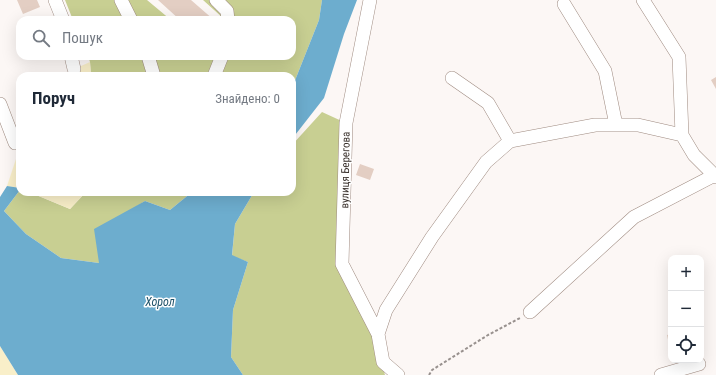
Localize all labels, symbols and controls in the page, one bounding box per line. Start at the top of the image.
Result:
search box [16,16,296,60]
icon: search [30,27,52,49]
text: Пошук [62,29,103,47]
text: Поруч [32,88,75,108]
text: Знайдено: 0 [215,91,280,106]
street label: вулиця Берегова [338,131,353,209]
map controls [668,255,704,363]
button: + [668,255,704,291]
button: − [668,291,704,327]
water label: Хорол [144,295,175,309]
button: locate [668,327,704,363]

